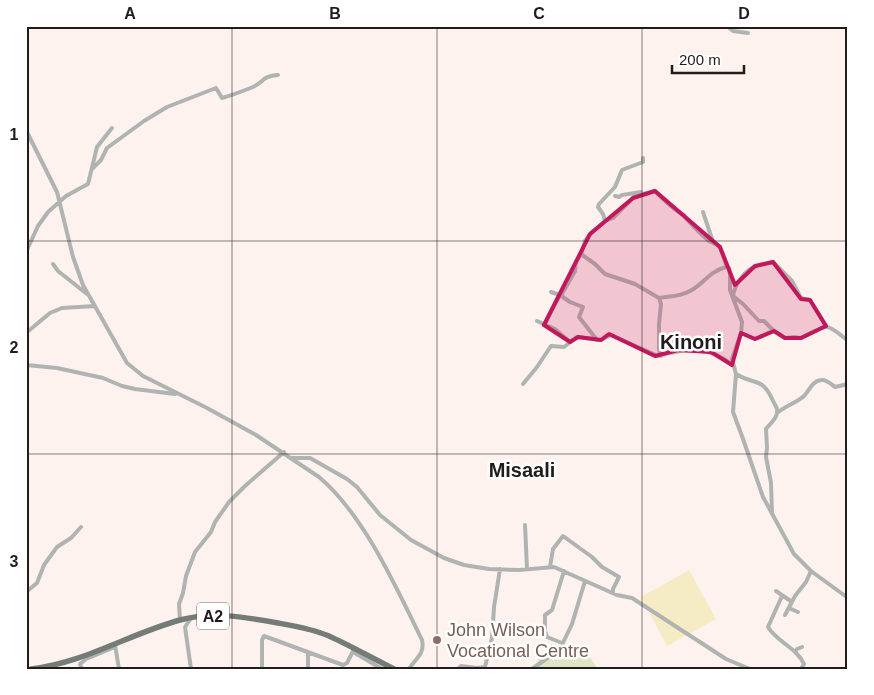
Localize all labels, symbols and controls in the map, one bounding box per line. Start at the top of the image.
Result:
text: A [124,5,136,22]
text: B [329,5,341,22]
text: C [533,5,545,22]
text: D [738,5,750,22]
scale bar [672,42,744,74]
text: 200 m [679,51,721,68]
text: 1 [10,126,19,143]
district label: Kinoni [660,331,722,353]
text: 2 [10,339,19,356]
district label: Misaali [489,459,555,481]
text: 3 [10,553,19,570]
road number: A2 [197,602,229,630]
place label: John Wilson Vocational Centre [447,620,589,661]
marker: John Wilson Vocational Centre [431,634,443,646]

